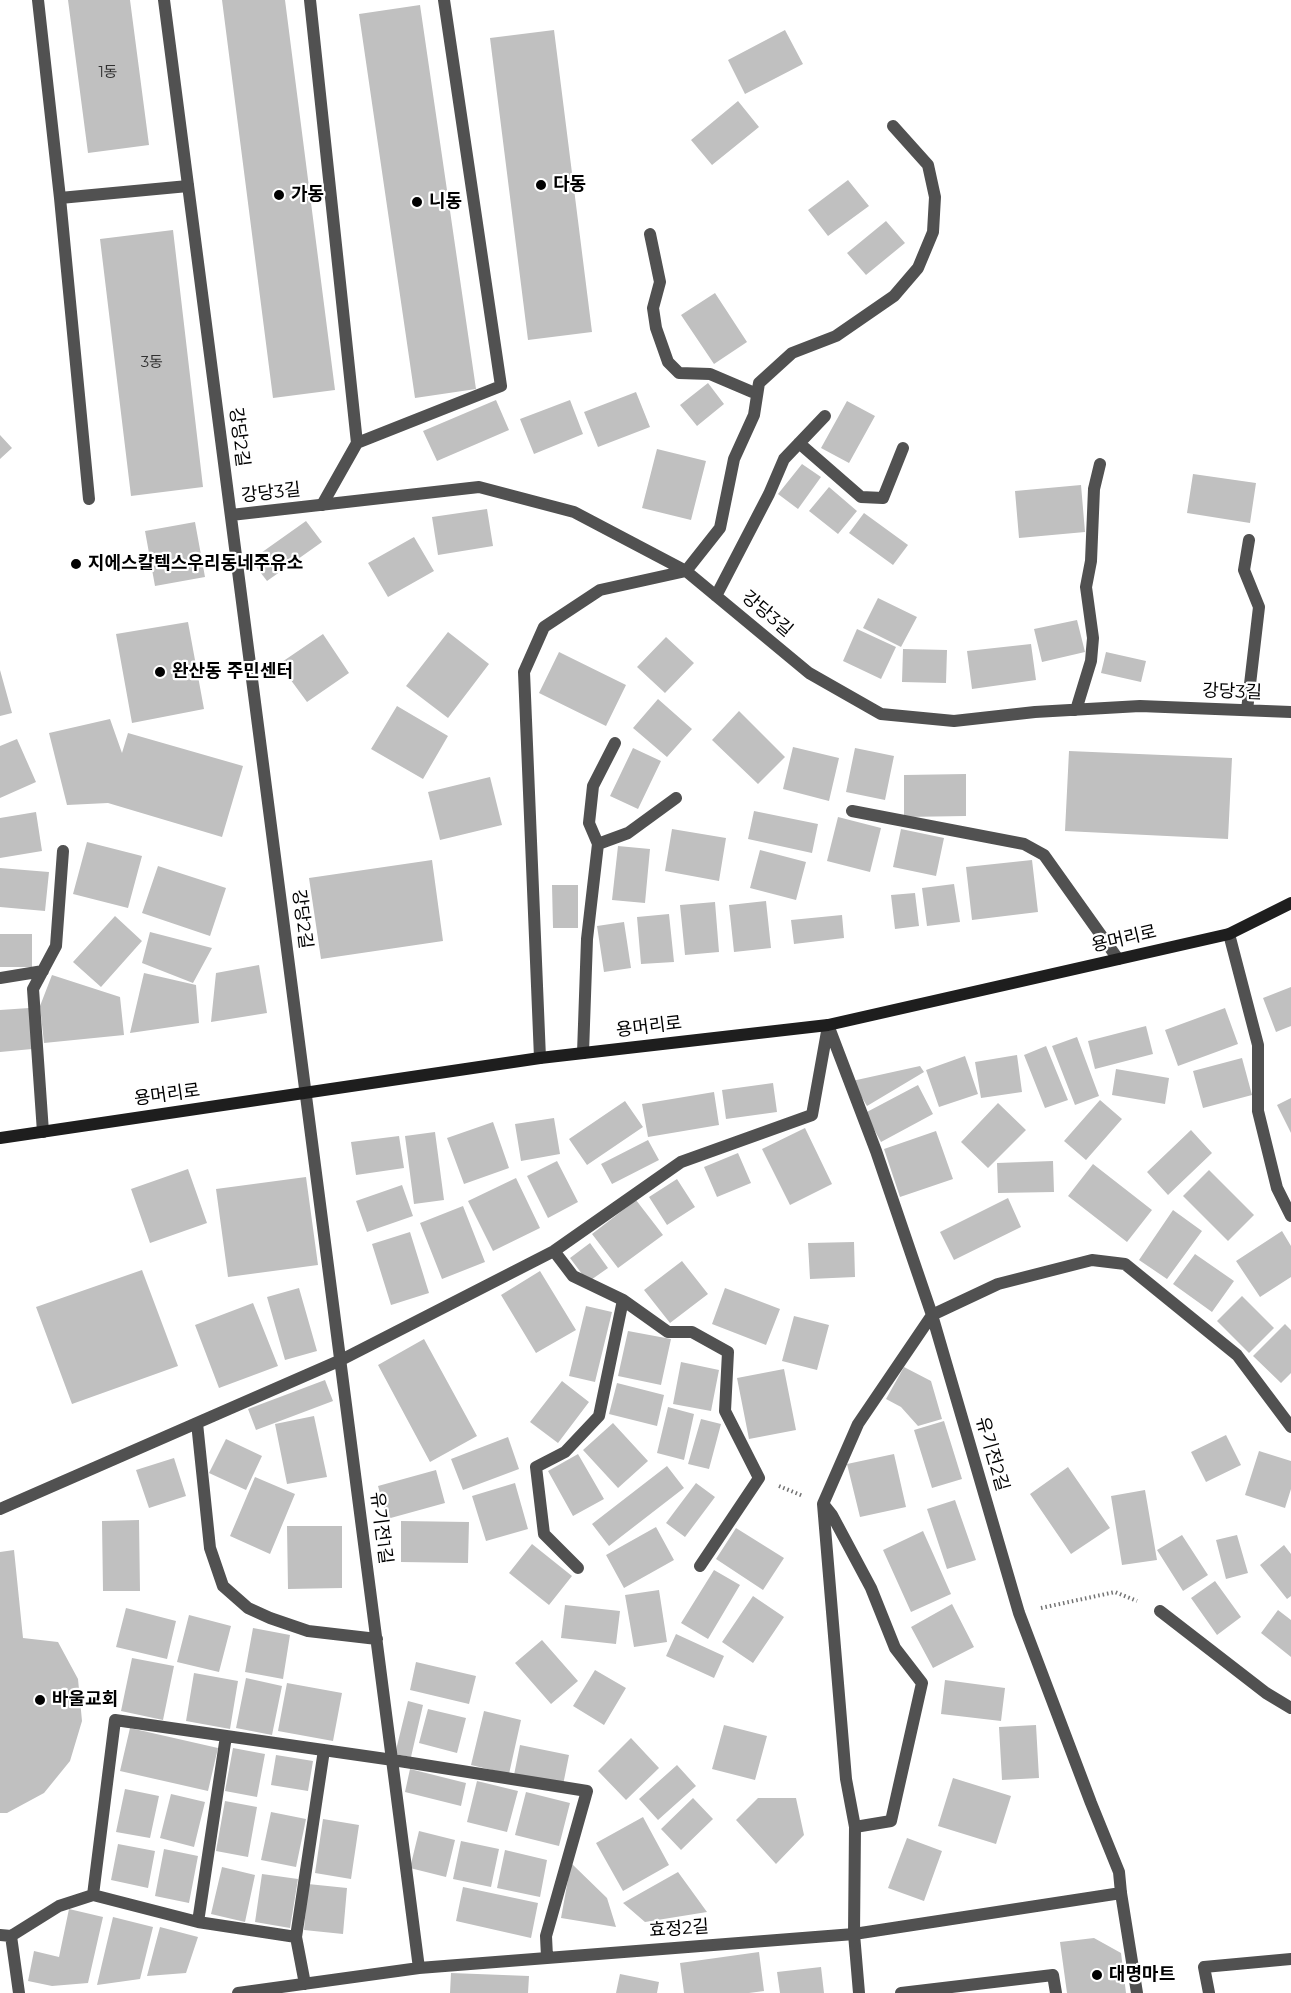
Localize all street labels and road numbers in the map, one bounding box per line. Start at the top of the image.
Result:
street label: 강당2길 [225,406,253,468]
street label: 강당3길 [240,479,302,507]
street label: 강당3길 [737,586,797,642]
street label: 강당3길 [1202,680,1262,704]
street label: 강당2길 [288,888,316,950]
street label: 용머리로 [1089,921,1159,957]
street label: 용머리로 [615,1012,683,1042]
street label: 용머리로 [133,1080,201,1110]
street label: 유기전2길 [971,1414,1013,1494]
street label: 유기전1길 [366,1491,396,1565]
street label: 효정2길 [648,1916,710,1942]

